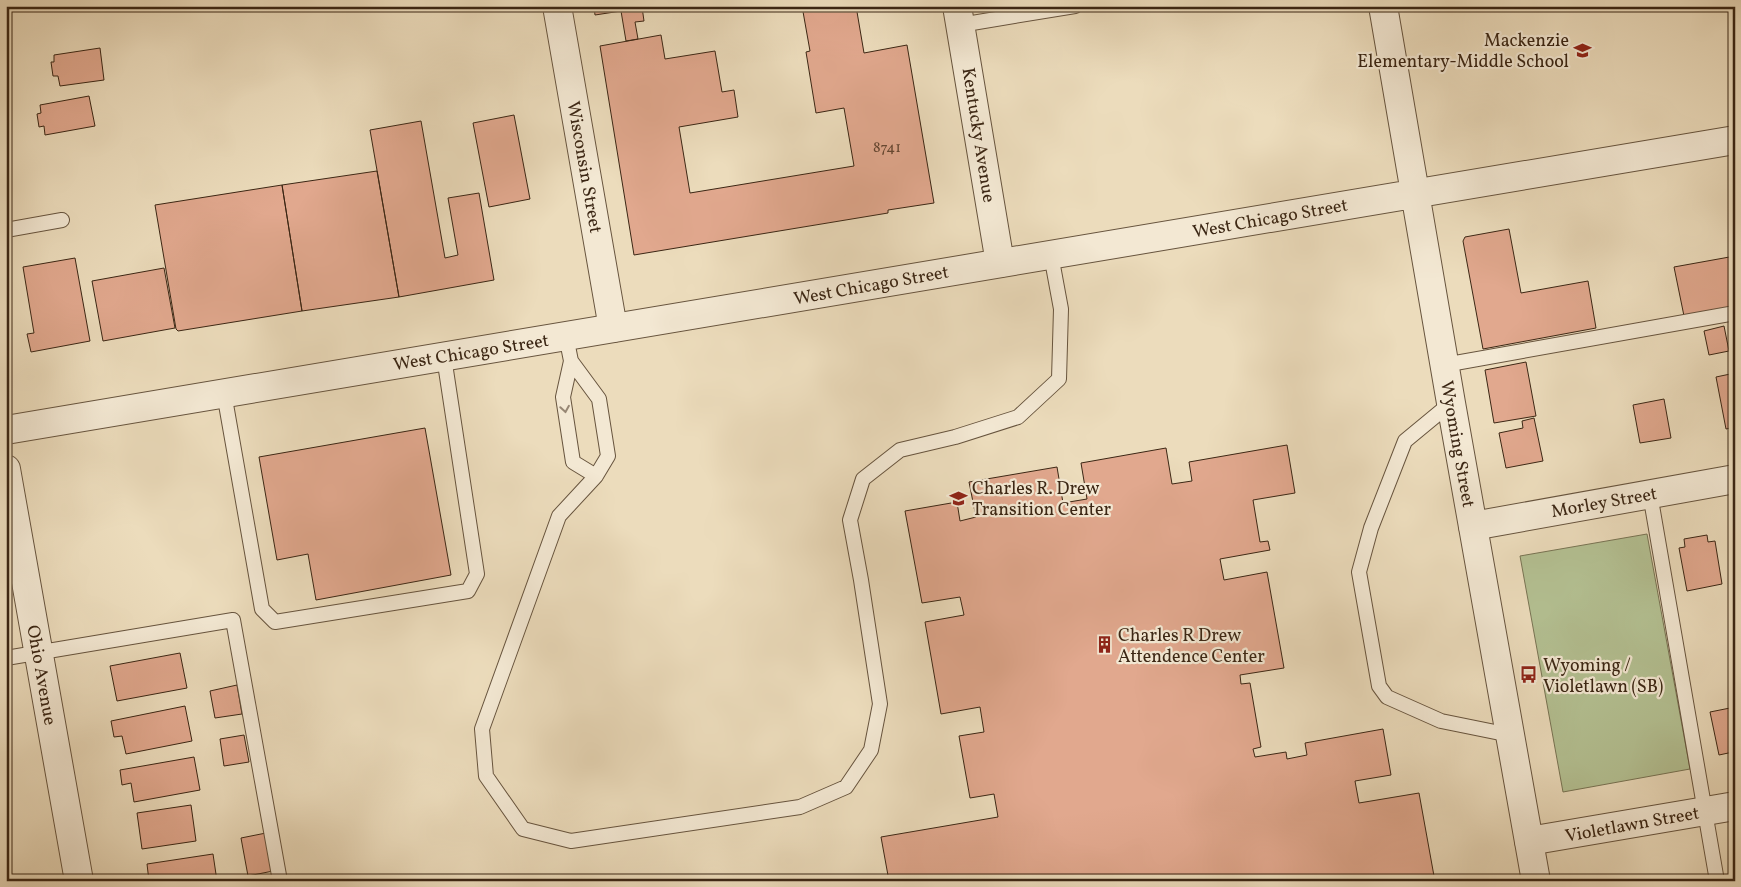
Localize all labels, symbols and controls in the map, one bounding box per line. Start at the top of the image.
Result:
place label: Mackenzie Elementary-Middle School [1357,29,1569,75]
school or university icon: Mackenzie Elementary-Middle School [1573,40,1593,60]
street label: Kentucky Avenue [955,66,1001,205]
street label: Wisconsin Street [560,99,607,235]
house number: 8741 [873,138,901,159]
street label: West Chicago Street [1191,194,1350,245]
street label: West Chicago Street [792,261,951,312]
street label: West Chicago Street [392,329,551,378]
street label: Wyoming Street [1433,379,1480,510]
one-way arrow [559,405,569,413]
place label: Charles R. Drew Transition Center [972,477,1112,523]
street label: Morley Street [1549,482,1659,525]
school or university icon: Charles R. Drew Transition Center [948,488,968,508]
street label: Ohio Avenue [19,623,62,727]
place label: Charles R Drew Attendence Center [1118,624,1265,670]
building icon: Charles R Drew Attendence Center [1094,635,1114,655]
place label: Wyoming / Violetlawn (SB) [1543,654,1663,700]
bus stop icon: Wyoming / Violetlawn (SB) [1519,665,1539,685]
street label: Violetlawn Street [1563,801,1701,850]

